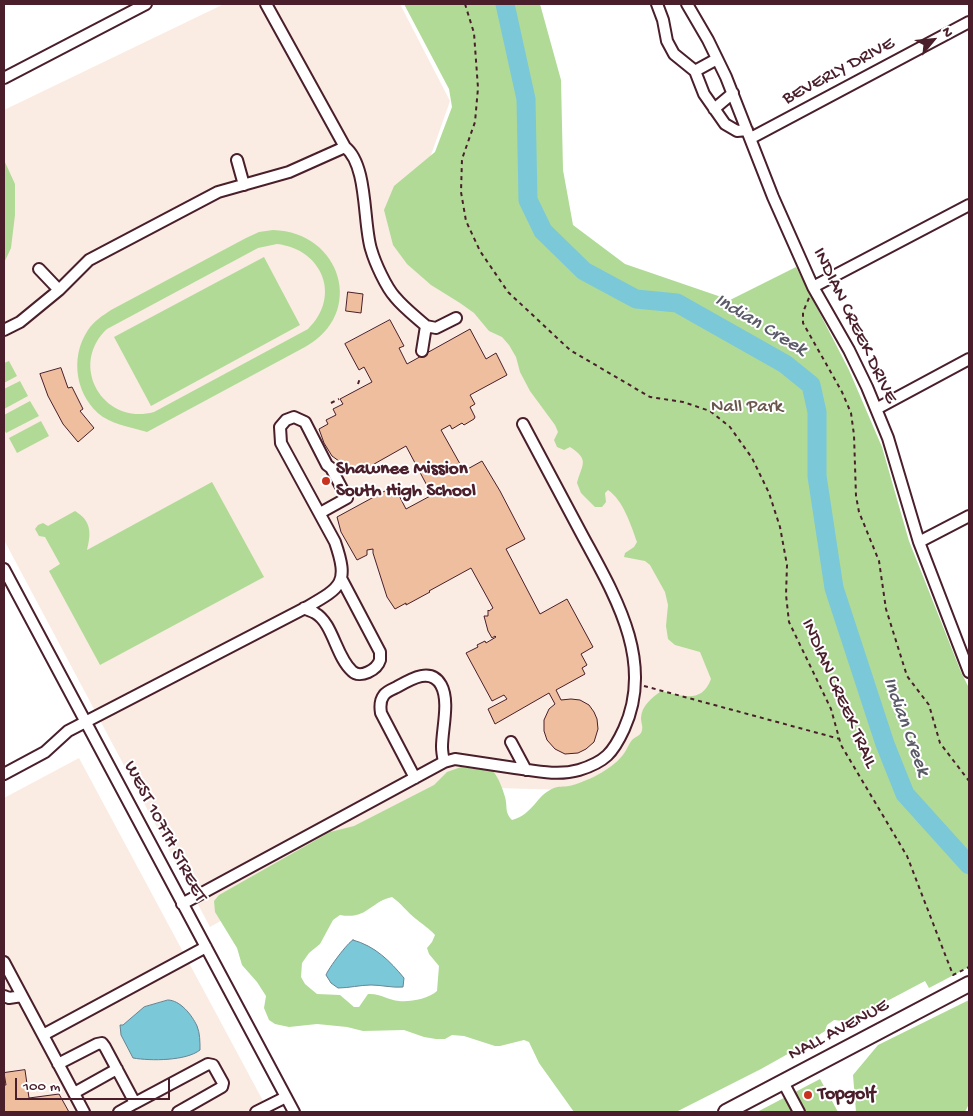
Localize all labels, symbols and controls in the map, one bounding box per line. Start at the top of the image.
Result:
north arrow [908,15,958,65]
text: N [937,25,956,41]
street label: BEVERLY DRIVE [779,33,899,111]
street label: INDIAN CREEK DRIVE [806,245,902,407]
water label: Indian Creek [710,289,810,363]
park label: Nall Park [711,397,783,419]
place label: Shawnee Mission South High School [336,459,476,503]
marker: Shawnee Mission South High School [320,475,332,487]
street label: INDIAN CREEK TRAIL [795,616,881,772]
water label: Indian Creek [876,674,934,780]
street label: WEST 107TH STREET [117,757,211,907]
street label: NALL AVENUE [785,995,893,1067]
scale bar [18,1068,172,1100]
text: 100 m [23,1078,60,1096]
place label: Topgolf [818,1084,875,1106]
marker: Topgolf [802,1089,814,1101]

